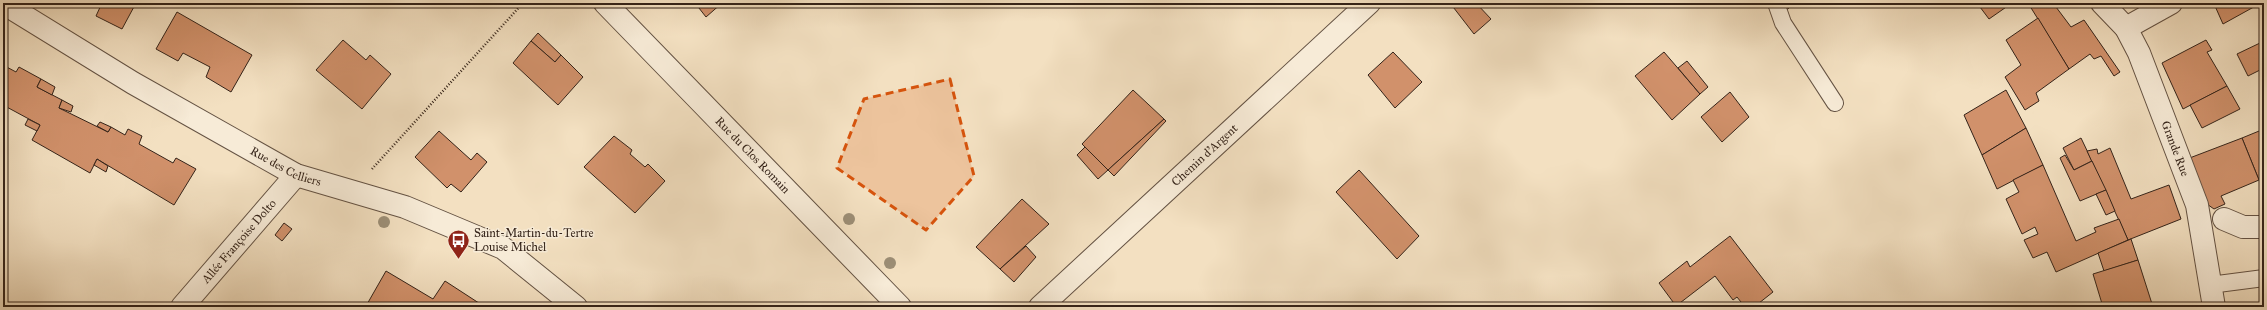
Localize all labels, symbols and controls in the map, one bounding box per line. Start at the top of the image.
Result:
street label: Rue du Clos Romain [712,114,793,197]
street label: Grande Rue [2159,119,2192,178]
street label: Chemin d'Argent [1169,121,1241,189]
street label: Rue des Celliers [248,144,323,189]
street label: Allée Françoise Dolto [198,196,279,287]
place label: Saint-Martin-du-Tertre Louise Michel [474,226,594,254]
bus stop icon: Saint-Martin-du-Tertre Louise Michel [446,227,472,260]

